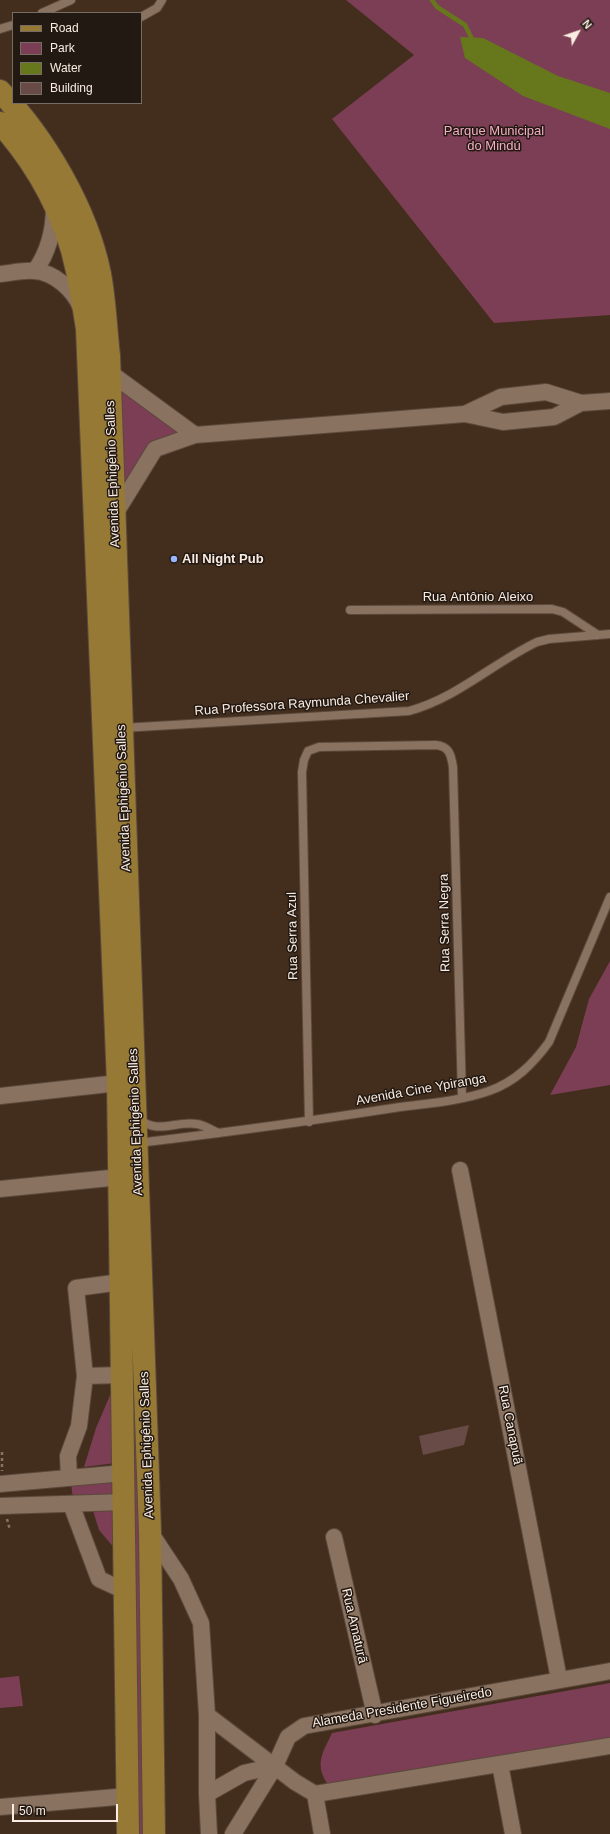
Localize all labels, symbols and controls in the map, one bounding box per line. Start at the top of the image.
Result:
legend [12,12,142,104]
north arrow [558,12,598,52]
text: N [580,17,594,31]
text: Road [50,21,79,35]
text: Park [50,41,75,55]
text: Water [50,61,82,75]
text: Building [50,81,93,95]
park label: Parque Municipal do Mindú [444,123,544,154]
street label: Avenida Ephigênio Salles [103,400,123,548]
place label: All Night Pub [182,551,264,567]
marker: All Night Pub [169,554,179,564]
street label: Rua Antônio Aleixo [423,589,533,605]
street label: Rua Professora Raymunda Chevalier [194,689,410,719]
street label: Avenida Ephigênio Salles [114,724,134,872]
street label: Rua Serra Negra [436,874,454,972]
street label: Rua Serra Azul [284,892,302,980]
street label: Avenida Ephigênio Salles [126,1048,146,1196]
street label: Avenida Cine Ypiranga [355,1071,487,1109]
street label: Avenida Ephigênio Salles [137,1371,157,1519]
street label: Rua Canapuã [495,1384,525,1466]
street label: Rua Amaturã [338,1587,370,1665]
street label: Alameda Presidente Figueiredo [311,1685,493,1731]
scale bar [14,1796,120,1822]
text: 50 m [19,1804,46,1818]

